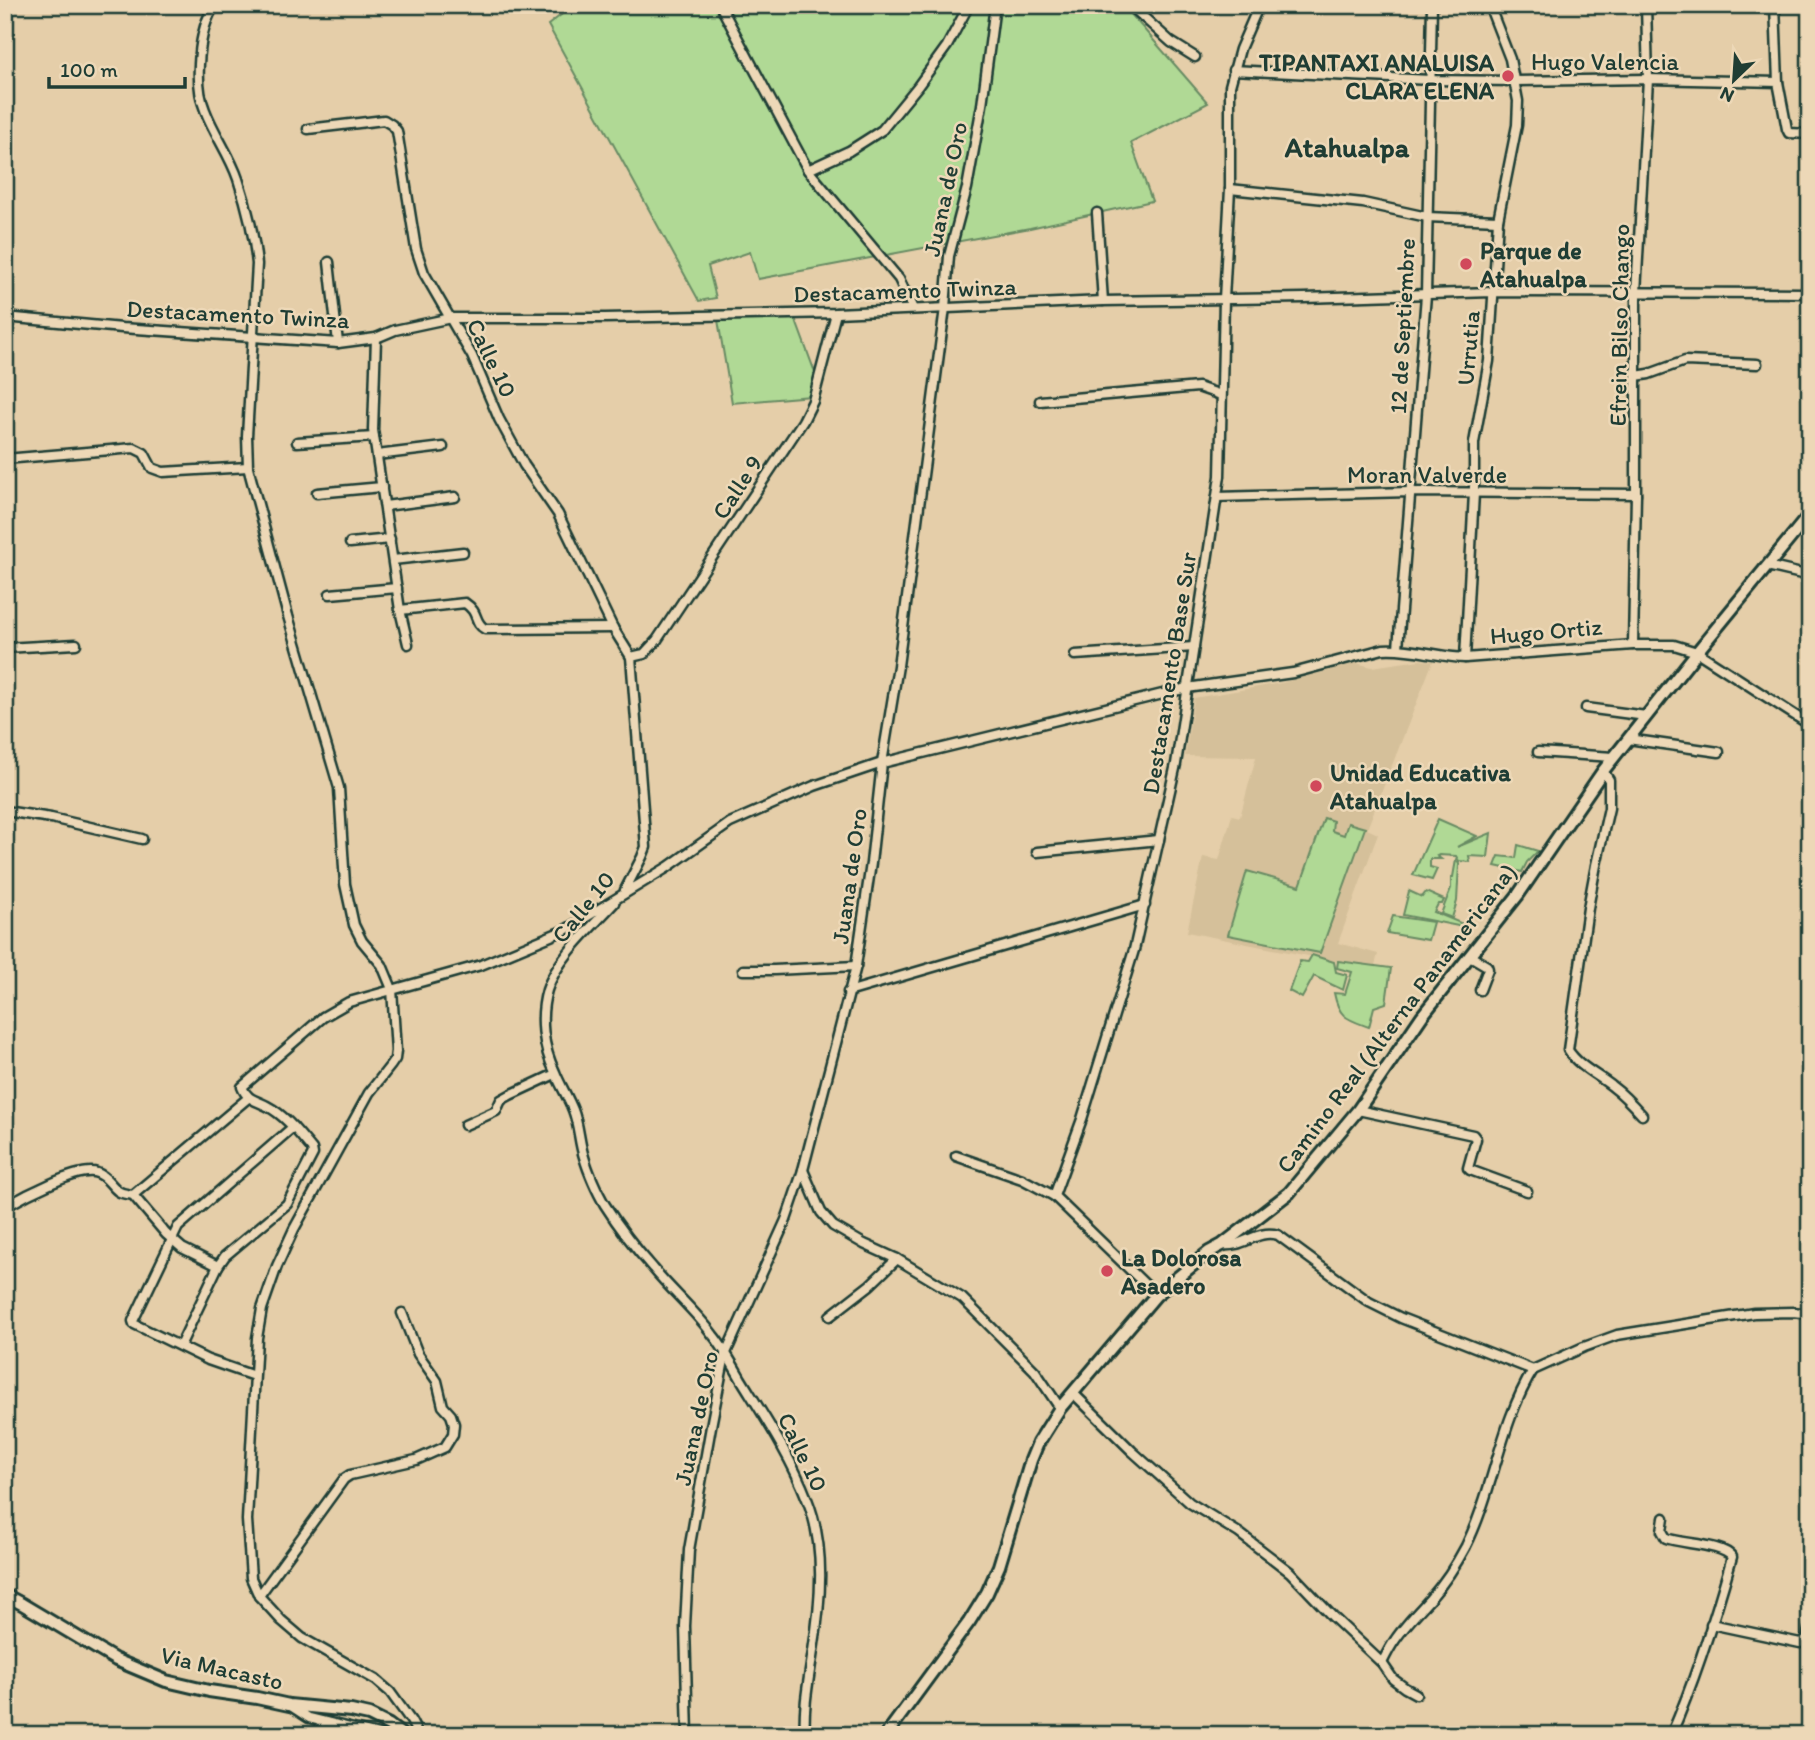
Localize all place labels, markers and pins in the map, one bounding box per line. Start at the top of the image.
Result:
place label: TIPANTAXI ANALUISA CLARA ELENA [1258,48,1495,105]
marker: TIPANTAXI ANALUISA CLARA ELENA [1500,68,1516,84]
place label: Parque de Atahualpa [1479,236,1587,294]
marker: Parque de Atahualpa [1458,256,1474,272]
place label: Unidad Educativa Atahualpa [1329,758,1511,816]
marker: Unidad Educativa Atahualpa [1308,778,1324,794]
place label: La Dolorosa Asadero [1120,1243,1242,1300]
marker: La Dolorosa Asadero [1099,1263,1115,1279]

